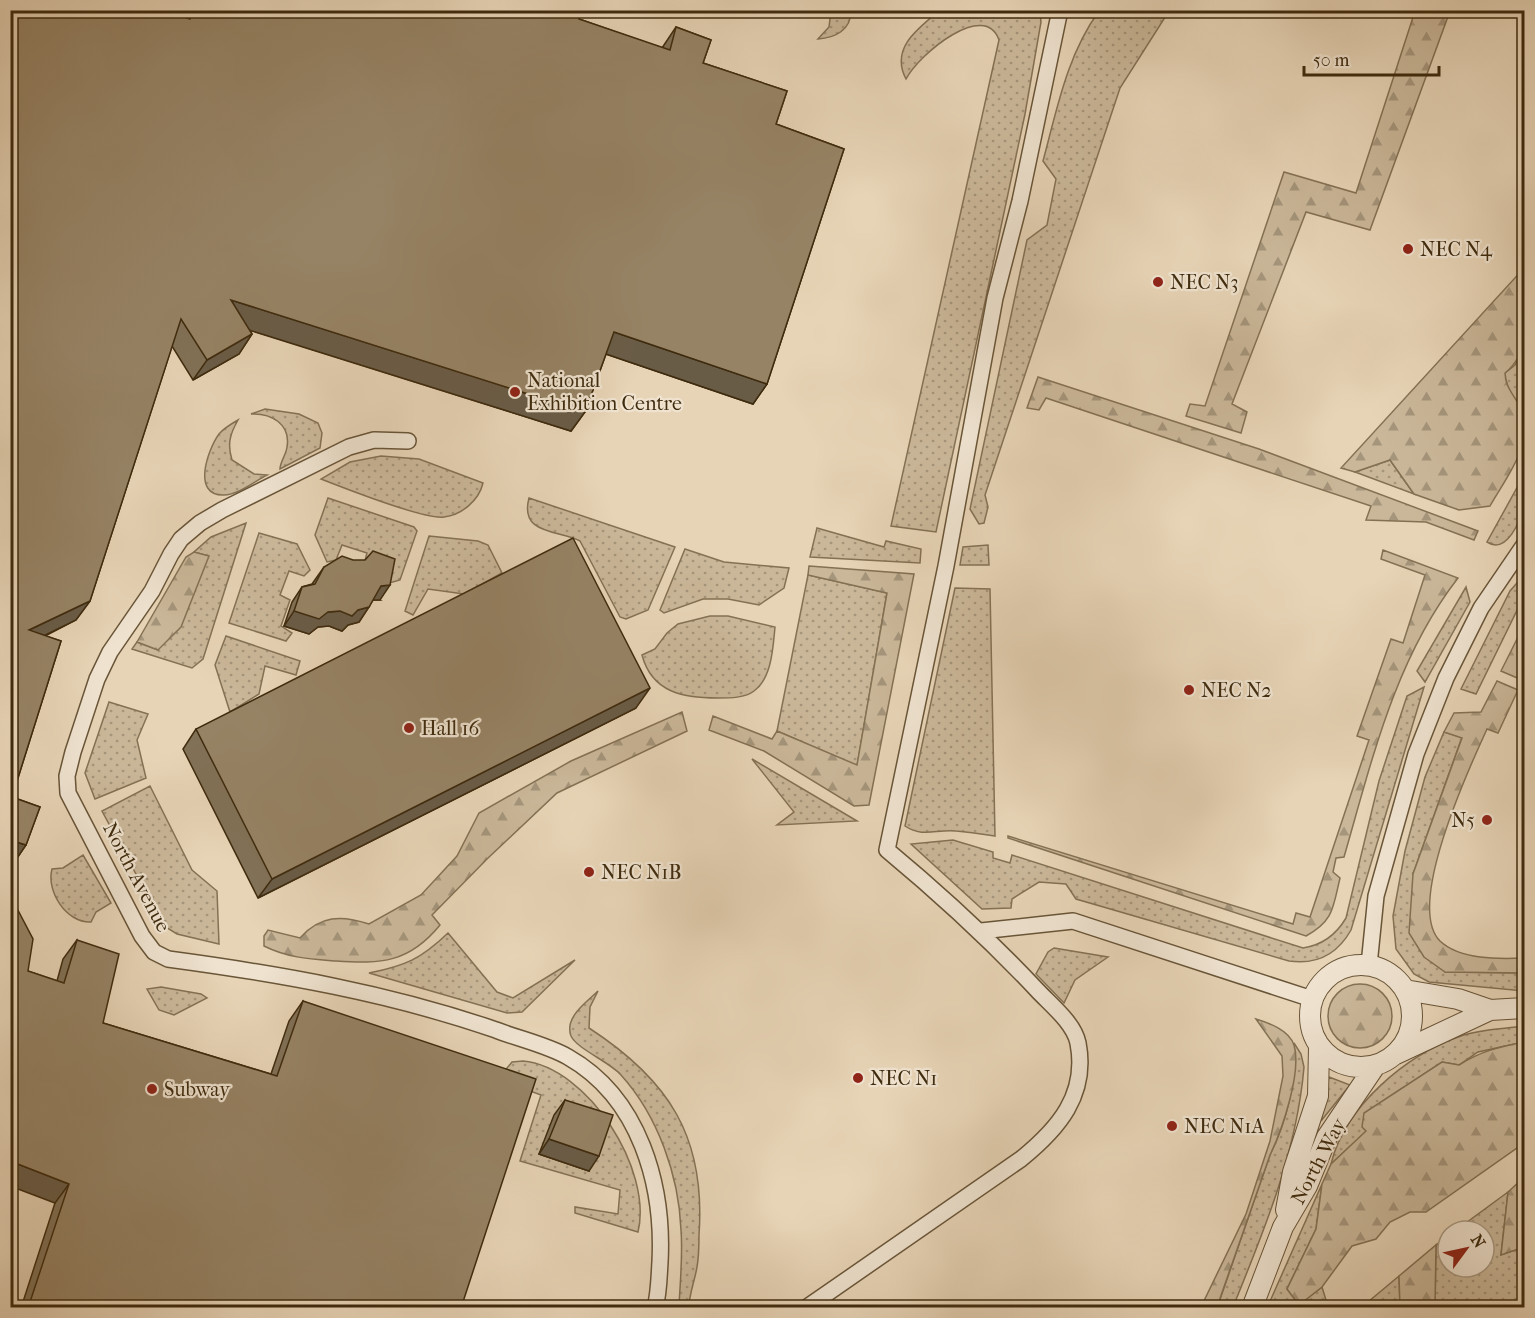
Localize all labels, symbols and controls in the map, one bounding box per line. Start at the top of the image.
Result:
scale bar [1304,39,1439,77]
text: 50 m [1313,50,1350,71]
place label: NEC N4 [1420,238,1493,261]
marker: NEC N4 [1401,242,1415,256]
place label: NEC N3 [1170,271,1239,294]
marker: NEC N3 [1151,275,1165,289]
place label: National Exhibition Centre [527,369,682,415]
marker: National Exhibition Centre [508,385,522,399]
place label: NEC N2 [1201,679,1272,702]
marker: NEC N2 [1182,683,1196,697]
place label: Hall 16 [421,717,479,740]
marker: Hall 16 [402,721,416,735]
place label: N5 [1451,809,1475,832]
marker: N5 [1480,813,1494,827]
street label: North Avenue [98,819,175,936]
place label: NEC N1B [601,861,681,884]
marker: NEC N1B [582,865,596,879]
place label: NEC N1 [870,1067,937,1090]
marker: NEC N1 [851,1071,865,1085]
place label: Subway [164,1078,231,1101]
marker: Subway [145,1082,159,1096]
street label: North Way [1286,1113,1351,1208]
place label: NEC N1A [1184,1115,1265,1138]
marker: NEC N1A [1165,1119,1179,1133]
north arrow [1436,1219,1496,1279]
text: N [1467,1231,1490,1252]

